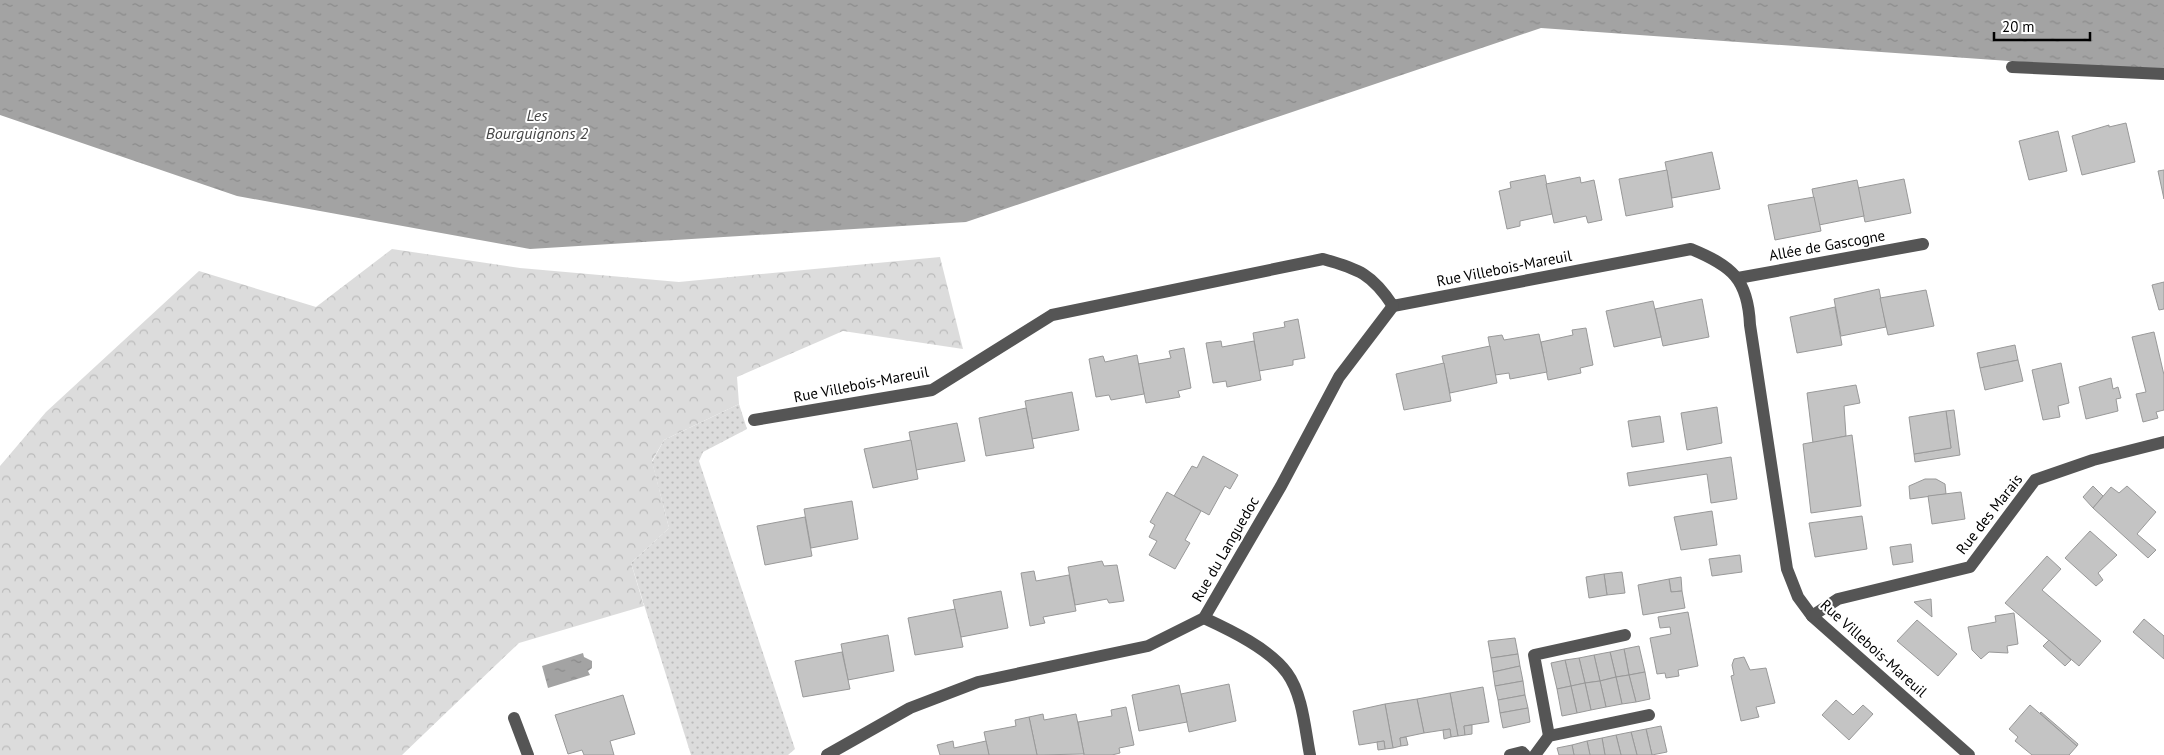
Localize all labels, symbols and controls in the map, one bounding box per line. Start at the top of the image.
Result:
scale bar [1994,10,2090,42]
text: 20 m [2002,17,2035,36]
water label: Les Bourguignons 2 [486,105,589,143]
street label: Allée de Gascogne [1767,225,1887,265]
street label: Rue Villebois-Mareuil [1435,245,1574,290]
street label: Rue Villebois-Mareuil [792,361,931,406]
street label: Rue des Marais [1952,470,2026,558]
street label: Rue du Languedoc [1187,493,1263,605]
street label: Rue Villebois-Mareuil [1817,595,1932,701]

